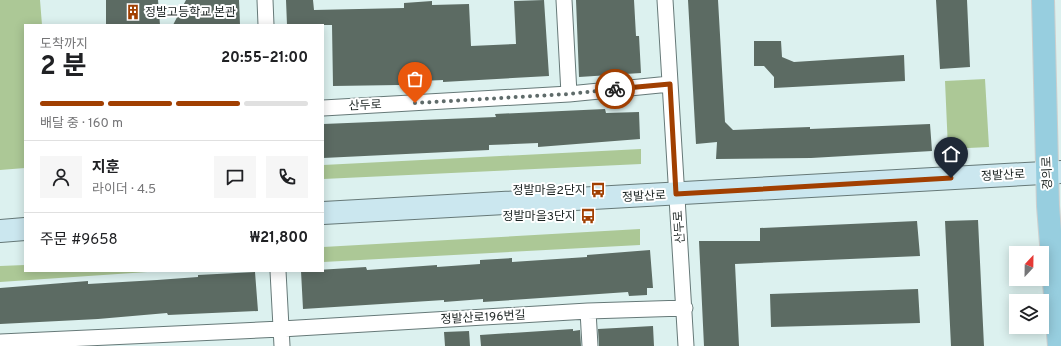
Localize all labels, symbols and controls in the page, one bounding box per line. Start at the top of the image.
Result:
building icon: 정발고등학교 본관 [124,3,142,21]
place label: 정발고등학교 본관 [145,5,236,21]
text: 도착까지 [40,37,88,53]
text: 20:55–21:00 [221,49,308,68]
text: 2 분 [40,51,86,84]
pin [398,62,432,103]
icon: bag [404,68,426,90]
courier [595,69,635,109]
icon: bike [604,78,626,100]
street label: 산두로 [348,97,382,115]
text: 배달 중 · 160 m [40,116,123,132]
pin [934,137,968,178]
icon: home [940,143,962,165]
button: person [40,156,82,198]
button: chat [214,156,256,198]
button: phone [266,156,308,198]
street label: 경의로 [1039,156,1057,190]
text: 지훈 [92,159,120,178]
street label: 정발산로 [981,167,1026,185]
bus stop icon: 정발마을2단지 [589,181,607,199]
text: 라이더 · 4.5 [92,182,156,198]
place label: 정발마을2단지 [512,183,586,199]
street label: 정발산로 [622,188,667,206]
bus stop icon: 정발마을3단지 [579,207,597,225]
place label: 정발마을3단지 [503,209,576,225]
street label: 산두로 [671,210,689,244]
text: ₩21,800 [250,229,308,248]
text: 주문 #9658 [40,231,118,250]
north arrow [1009,246,1049,286]
map controls [1009,246,1049,334]
button: layers [1009,294,1049,334]
street label: 정발산로196번길 [440,308,526,328]

